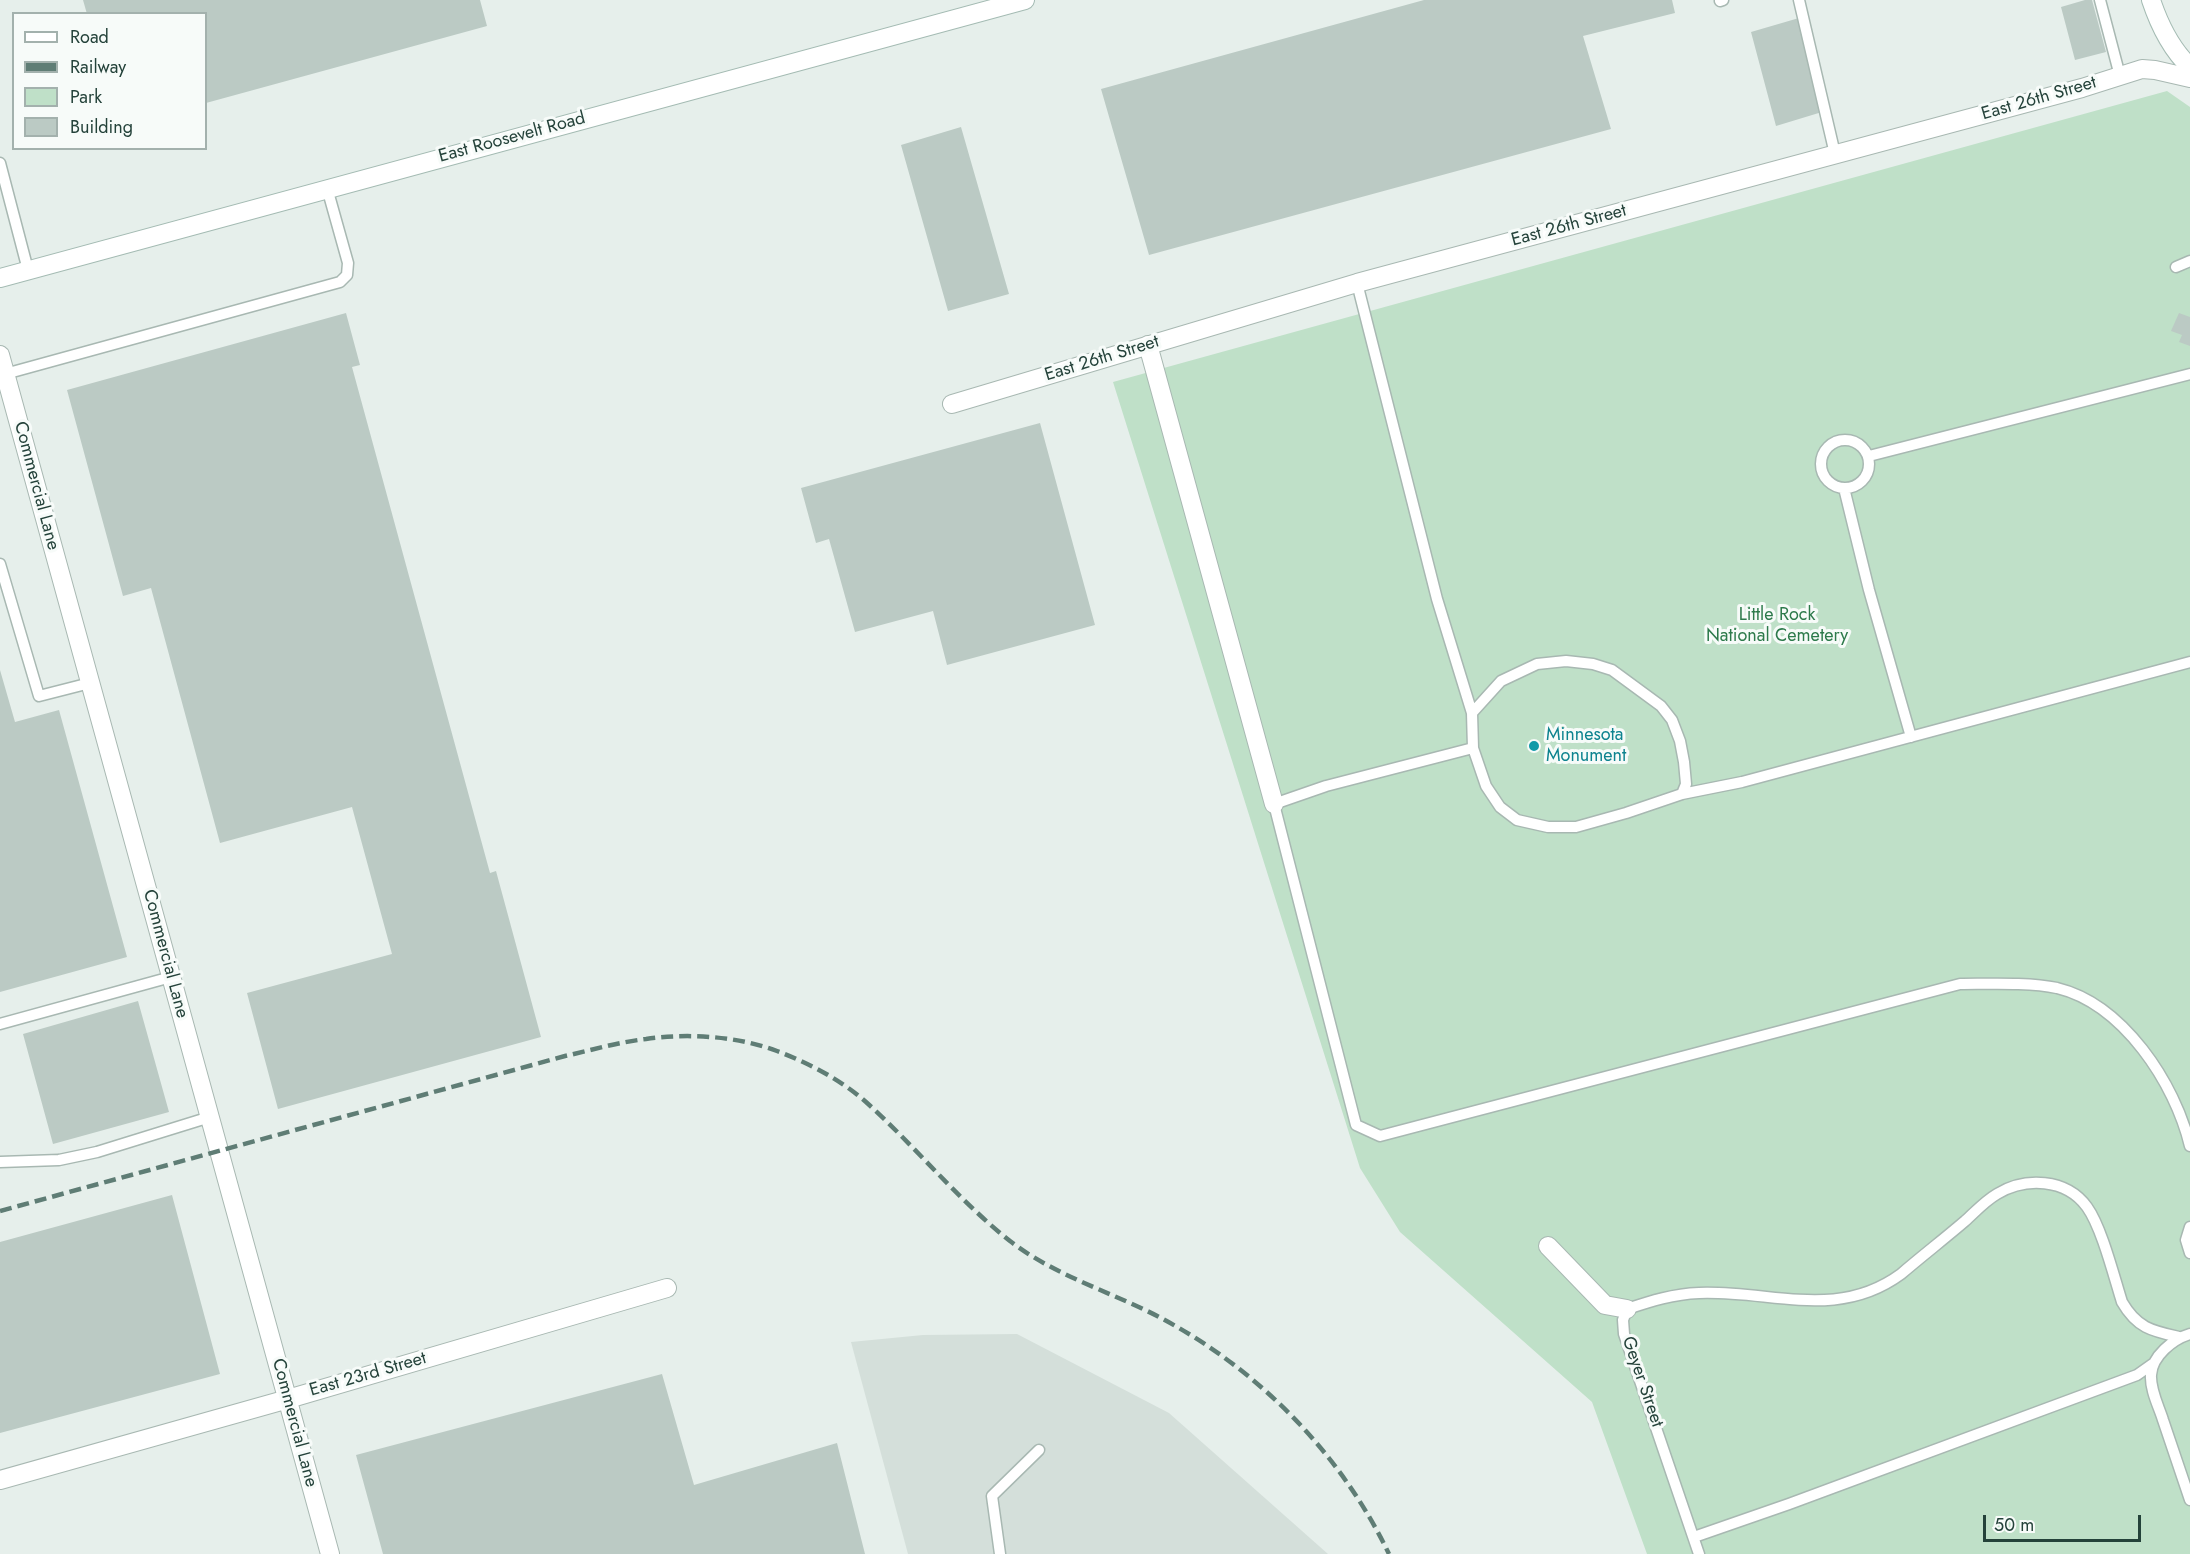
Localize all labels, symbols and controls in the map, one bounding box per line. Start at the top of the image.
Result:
legend [12,12,207,150]
text: Road [70,24,109,50]
text: Railway [70,54,126,80]
street label: East 26th Street [1979,72,2099,126]
text: Park [70,84,102,110]
street label: East Roosevelt Road [436,108,588,168]
text: Building [70,114,133,140]
street label: East 26th Street [1509,200,1629,252]
street label: East 26th Street [1042,331,1162,387]
street label: Commercial Lane [8,419,64,553]
park label: Little Rock National Cemetery [1706,605,1848,648]
place label: Minnesota Monument [1546,725,1626,768]
marker: Minnesota Monument [1527,739,1541,753]
street label: Commercial Lane [137,887,193,1021]
street label: Geyer Street [1616,1334,1668,1430]
street label: East 23rd Street [307,1348,429,1402]
street label: Commercial Lane [266,1356,322,1490]
scale bar [1986,1503,2144,1541]
text: 50 m [1994,1512,2034,1538]

